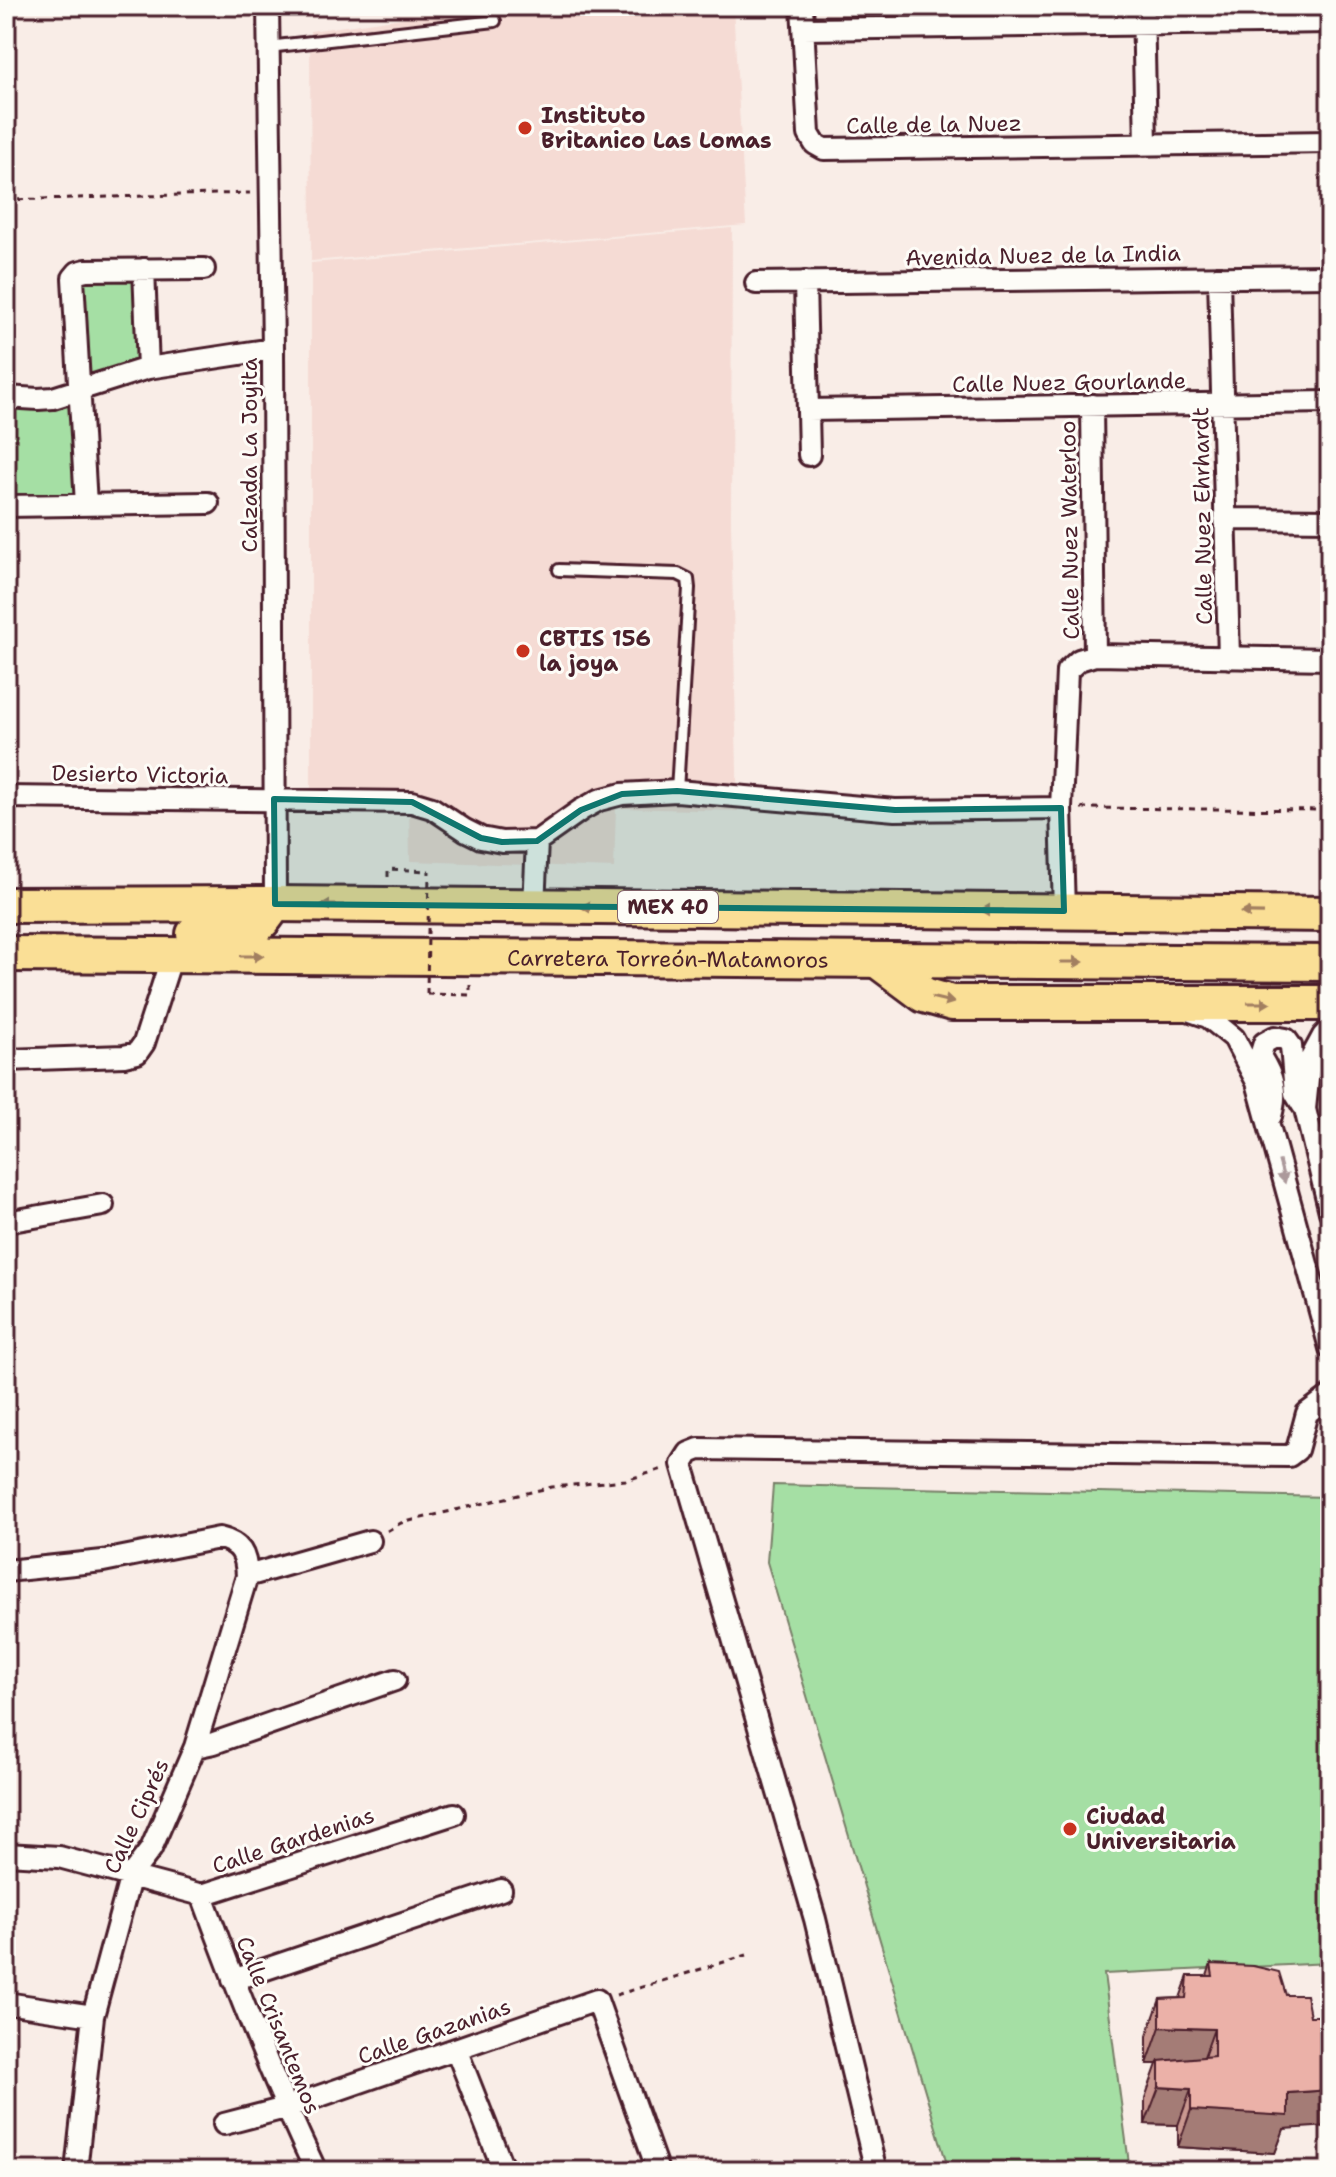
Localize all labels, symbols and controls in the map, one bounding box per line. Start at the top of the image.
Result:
place label: Instituto Britanico Las Lomas [541,101,772,155]
street label: Calle de la Nuez [846,108,1022,141]
marker: Instituto Britanico Las Lomas [516,119,534,137]
street label: Avenida Nuez de la India [905,239,1181,272]
street label: Calzada La Joyita [235,357,264,552]
street label: Calle Nuez Gourlande [952,366,1186,399]
street label: Calle Nuez Ehrhardt [1186,407,1219,625]
street label: Calle Nuez Waterloo [1053,420,1086,640]
place label: CBTIS 156 la joya [539,624,651,678]
marker: CBTIS 156 la joya [514,642,532,660]
street label: Desierto Victoria [52,758,229,791]
road number: MEX 40 [618,891,718,923]
one-way arrow [319,898,344,911]
one-way arrow [579,901,604,913]
one-way arrow [979,904,1004,916]
one-way arrow [1239,907,1264,919]
street label: Carretera Torreón-Matamoros [507,943,829,975]
one-way arrow [240,950,265,962]
one-way arrow [1060,955,1085,968]
one-way arrow [931,994,956,1007]
one-way arrow [1247,997,1272,1009]
one-way arrow [1277,1160,1289,1185]
street label: Calle Ciprés [97,1754,176,1878]
street label: Calle Gardenias [208,1801,378,1880]
place label: Ciudad Universitaria [1086,1802,1236,1856]
marker: Ciudad Universitaria [1061,1820,1079,1838]
street label: Calle Crisantemos [230,1932,327,2118]
street label: Calle Gazanias [354,1992,515,2071]

